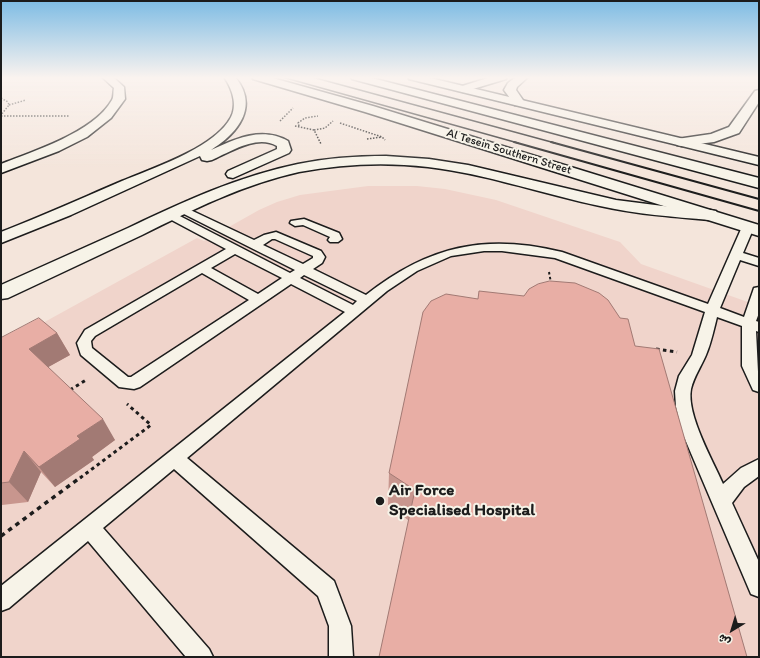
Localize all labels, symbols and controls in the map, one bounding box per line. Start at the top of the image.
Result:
street label: Al Tesein Southern Street [445,126,573,178]
place label: Air Force Specialised Hospital [389,481,535,521]
marker: Air Force Specialised Hospital [374,495,386,507]
north arrow [712,610,752,650]
text: ش [716,631,733,649]

